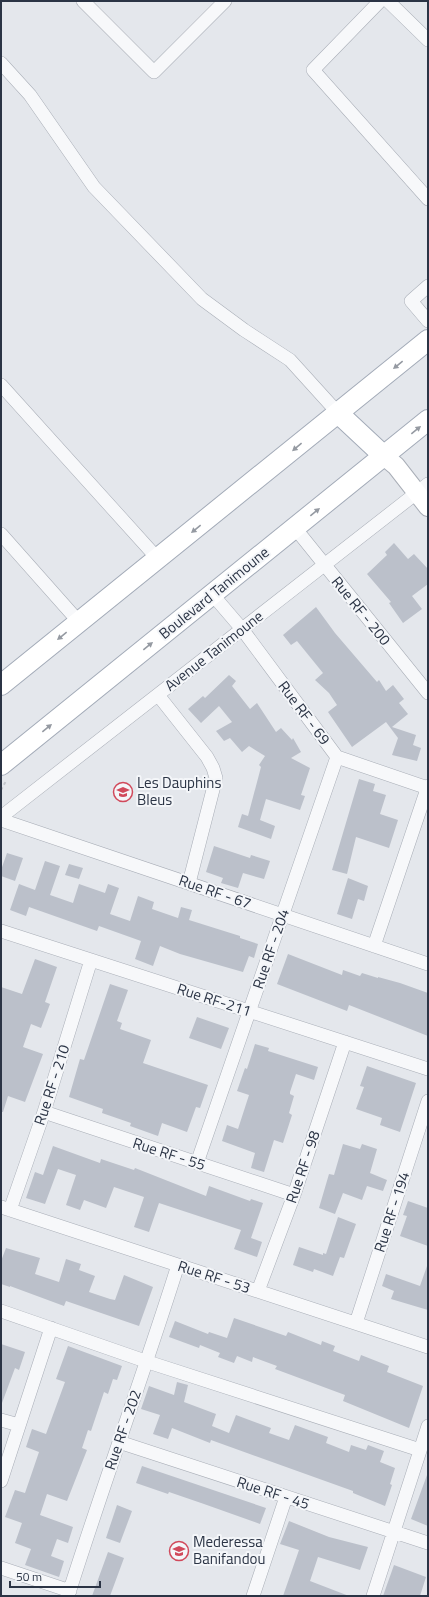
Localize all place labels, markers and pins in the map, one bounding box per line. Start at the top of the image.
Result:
place label: Les Dauphins Bleus [137,771,221,811]
school or university icon: Les Dauphins Bleus [112,781,134,803]
place label: Mederessa Banifandou [193,1530,265,1570]
school or university icon: Mederessa Banifandou [168,1540,190,1562]

